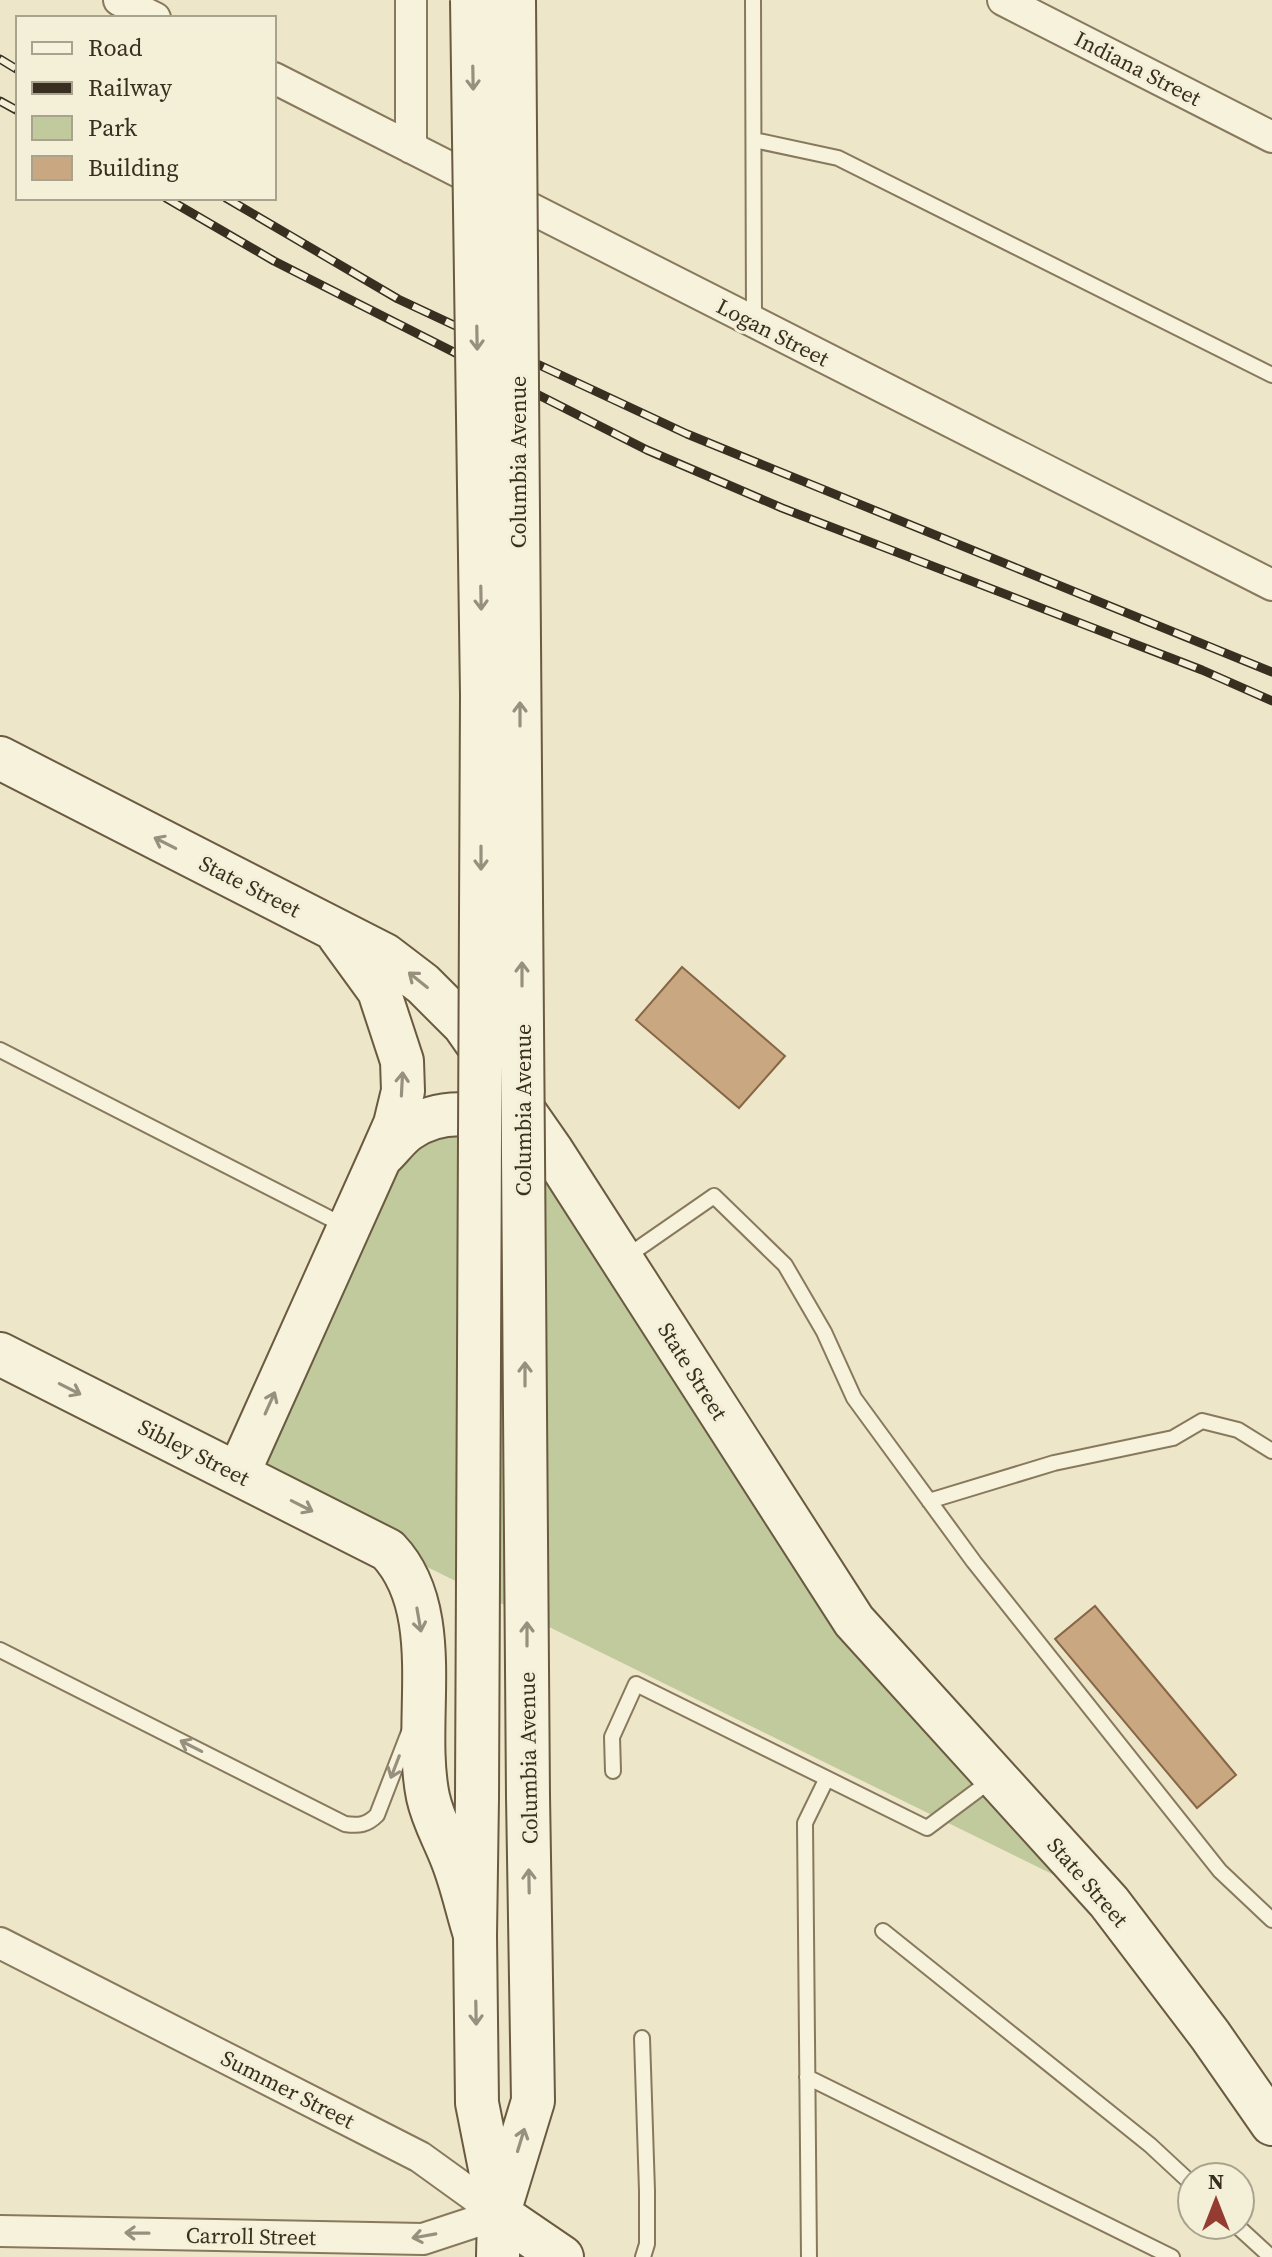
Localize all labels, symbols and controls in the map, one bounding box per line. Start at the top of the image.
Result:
legend [16,16,276,200]
street label: Indiana Street [1070,23,1207,113]
text: Road [88,31,143,64]
one-way arrow [465,64,481,91]
text: Railway [88,71,173,104]
text: Park [88,111,138,144]
text: Building [88,151,179,184]
street label: Logan Street [712,291,835,374]
one-way arrow [469,324,484,351]
street label: Columbia Avenue [503,376,533,548]
one-way arrow [473,584,488,611]
one-way arrow [512,701,528,728]
one-way arrow [154,834,178,850]
one-way arrow [473,844,489,871]
street label: State Street [194,848,306,925]
one-way arrow [514,961,530,988]
one-way arrow [408,971,428,989]
street label: Columbia Avenue [508,1024,538,1196]
one-way arrow [394,1071,409,1098]
street label: State Street [651,1317,735,1426]
one-way arrow [517,1361,533,1388]
one-way arrow [57,1381,81,1397]
one-way arrow [264,1391,279,1416]
street label: Sibley Street [133,1411,256,1493]
one-way arrow [289,1499,313,1515]
one-way arrow [413,1607,428,1632]
one-way arrow [519,1621,535,1648]
street label: Columbia Avenue [511,1671,545,1845]
one-way arrow [179,1738,203,1753]
one-way arrow [387,1755,401,1779]
street label: State Street [1041,1831,1136,1934]
one-way arrow [522,1868,537,1895]
one-way arrow [468,1999,484,2026]
street label: Summer Street [216,2042,361,2136]
one-way arrow [514,2127,529,2153]
north arrow [1176,2161,1256,2241]
text: N [1208,2166,1224,2196]
street label: Carroll Street [186,2220,317,2252]
one-way arrow [124,2226,151,2241]
one-way arrow [412,2230,438,2245]

